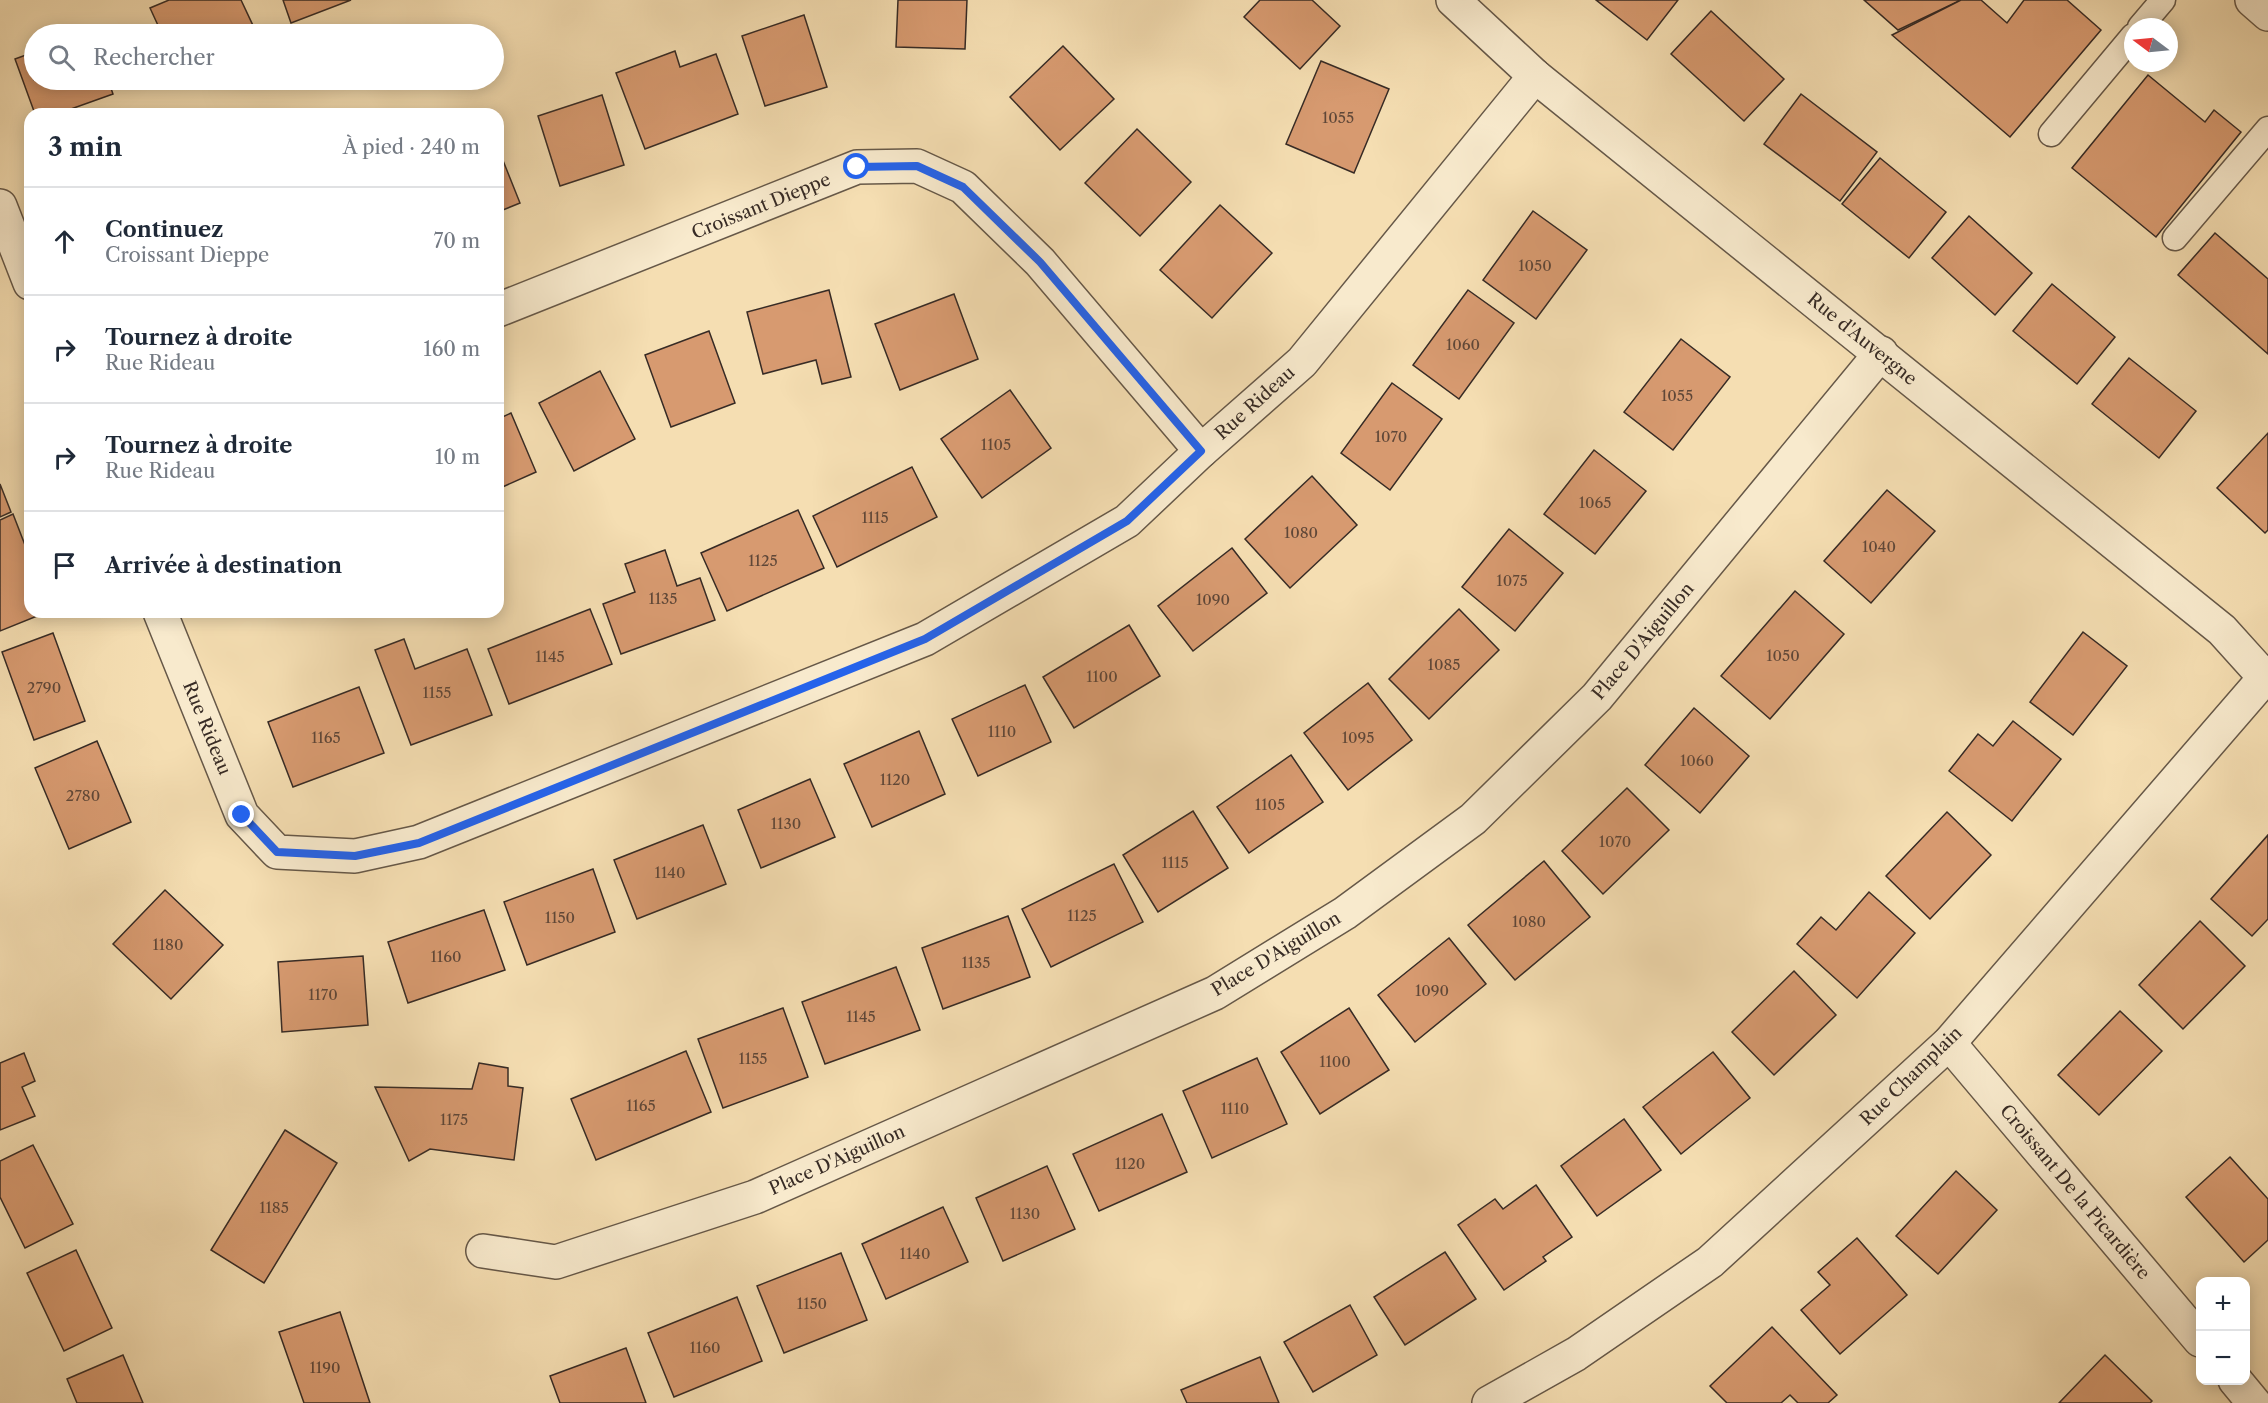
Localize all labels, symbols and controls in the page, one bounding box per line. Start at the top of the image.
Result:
north arrow [2124,18,2178,72]
search box [24,24,504,90]
icon: search [45,41,78,74]
text: Rechercher [93,44,215,71]
house number: 1055 [1322,108,1354,127]
text: 3 min [48,131,122,163]
text: À pied · 240 m [343,135,480,159]
route start [843,153,869,179]
street label: Croissant Dieppe [688,168,834,244]
text: Continuez [105,216,224,243]
icon: ahead [48,225,81,258]
text: 70 m [434,229,480,253]
text: Croissant Dieppe [105,243,269,267]
house number: 1050 [1518,256,1552,275]
street label: Rue d'Auvergne [1803,288,1921,390]
text: Tournez à droite [105,324,292,351]
icon: right [48,333,81,366]
house number: 1060 [1446,335,1480,354]
text: 160 m [423,337,480,361]
text: Rue Rideau [105,351,215,375]
street label: Rue Rideau [1211,362,1299,444]
house number: 1055 [1661,386,1693,405]
house number: 1070 [1375,427,1407,446]
text: Tournez à droite [105,432,292,459]
house number: 1105 [981,435,1011,454]
icon: right [48,441,81,474]
text: 10 m [435,445,480,469]
text: Rue Rideau [105,459,215,483]
house number: 1065 [1579,493,1611,512]
house number: 1115 [861,508,889,527]
house number: 1080 [1284,523,1318,542]
house number: 1040 [1862,537,1896,556]
icon: arrive [48,549,81,582]
house number: 1125 [748,551,778,570]
text: Arrivée à destination [105,552,342,579]
house number: 1075 [1496,571,1528,590]
street label: Place D'Aiguillon [1588,578,1698,704]
house number: 1135 [648,589,678,608]
house number: 1090 [1196,590,1230,609]
house number: 1050 [1766,646,1800,665]
house number: 1145 [535,647,565,666]
house number: 1085 [1428,655,1460,674]
house number: 1100 [1086,667,1118,686]
house number: 2790 [27,678,61,697]
street label: Rue Rideau [178,678,236,778]
house number: 1155 [423,683,451,702]
house number: 1110 [988,722,1016,741]
house number: 1165 [311,728,341,747]
house number: 1095 [1342,728,1374,747]
house number: 1060 [1680,751,1714,770]
house number: 1120 [880,770,910,789]
house number: 2780 [66,786,100,805]
house number: 1105 [1255,795,1285,814]
route end [228,801,254,827]
house number: 1130 [771,814,801,833]
house number: 1070 [1599,832,1631,851]
house number: 1115 [1161,853,1189,872]
house number: 1140 [655,863,685,882]
house number: 1125 [1067,906,1097,925]
street label: Place D'Aiguillon [1208,907,1344,1001]
house number: 1150 [545,908,575,927]
house number: 1080 [1512,912,1546,931]
house number: 1180 [152,935,184,954]
house number: 1160 [431,947,461,966]
house number: 1135 [961,953,991,972]
house number: 1090 [1415,981,1449,1000]
house number: 1170 [308,985,338,1004]
house number: 1145 [846,1007,876,1026]
street label: Rue Champlain [1855,1022,1967,1130]
house number: 1155 [739,1049,767,1068]
house number: 1100 [1319,1052,1351,1071]
house number: 1165 [626,1096,656,1115]
house number: 1110 [1221,1099,1249,1118]
street label: Croissant De la Picardière [1995,1100,2155,1284]
house number: 1175 [440,1110,468,1129]
street label: Place D'Aiguillon [766,1120,908,1200]
house number: 1120 [1115,1154,1145,1173]
house number: 1185 [259,1198,289,1217]
house number: 1130 [1010,1204,1040,1223]
house number: 1140 [900,1244,930,1263]
map controls [2196,1277,2250,1385]
button: + [2196,1277,2250,1331]
house number: 1150 [797,1294,827,1313]
button: − [2196,1331,2250,1385]
house number: 1160 [690,1338,720,1357]
house number: 1190 [310,1358,340,1377]

